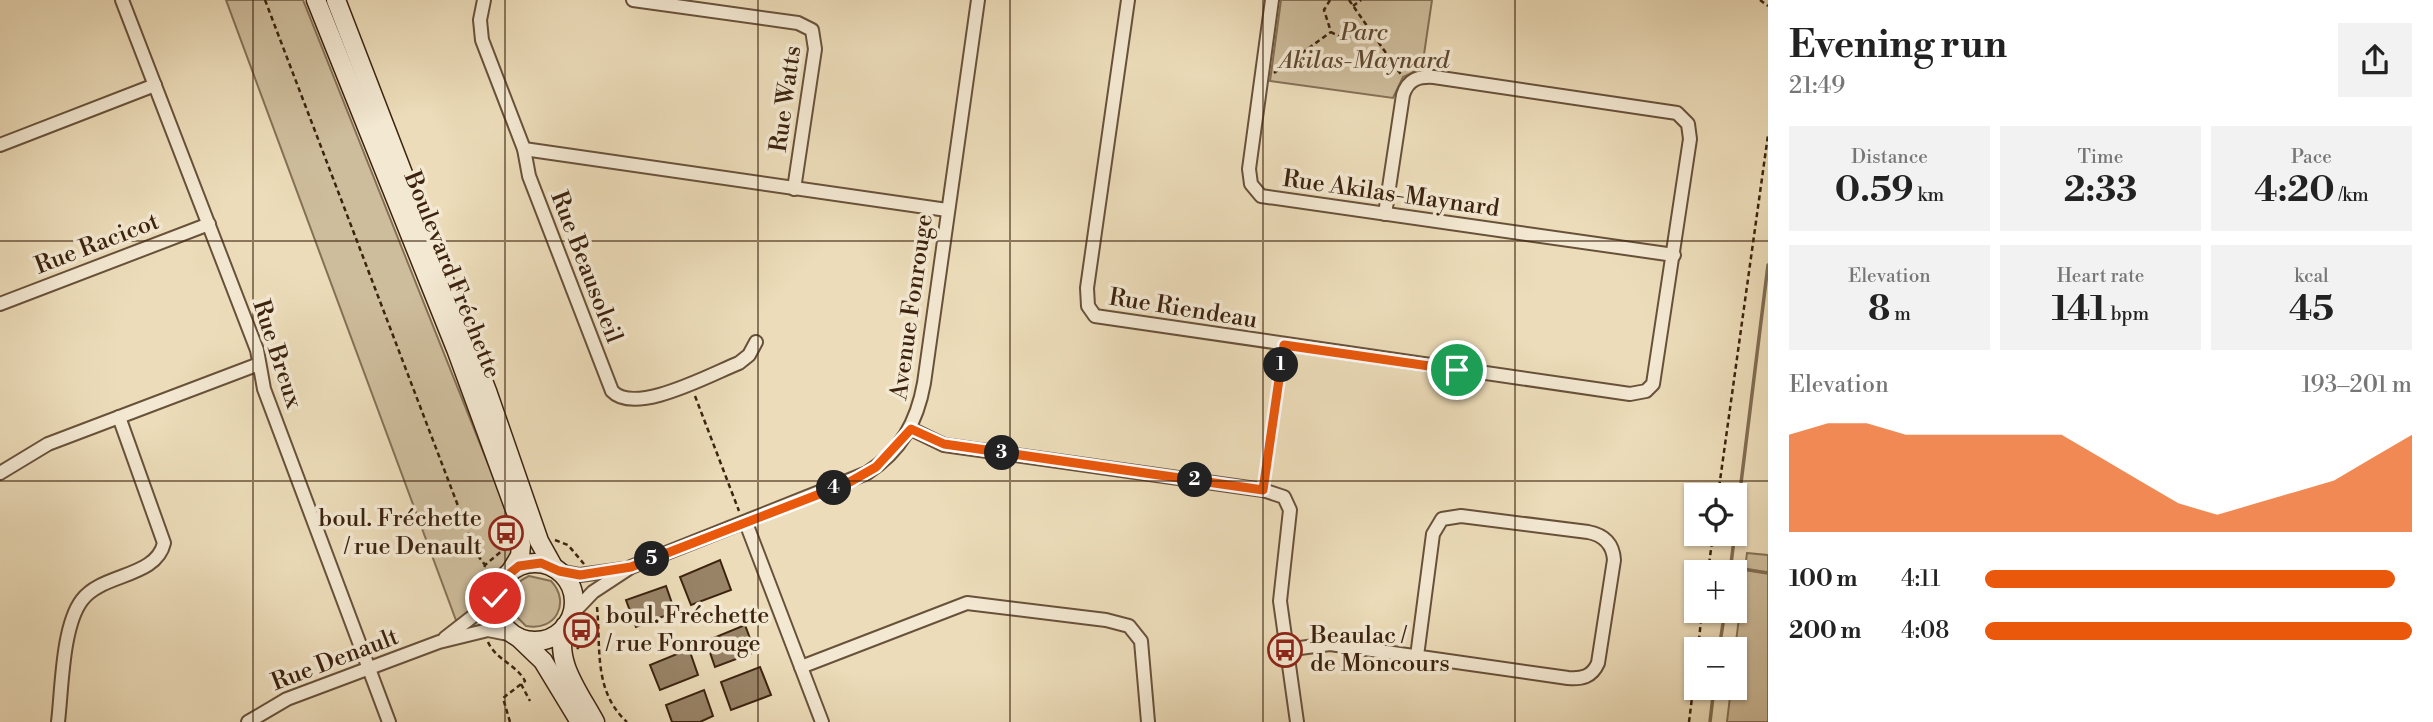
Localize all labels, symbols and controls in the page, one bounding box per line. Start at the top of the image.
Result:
park label: Parc Akilas-Maynard [1276,18,1451,76]
text: Evening run [1789,22,2007,69]
button: share [2338,23,2412,97]
street label: Rue Watts [764,44,808,154]
text: 21:49 [1789,72,1845,100]
text: Distance [1851,145,1928,169]
text: Time [2078,145,2123,169]
text: Pace [2291,145,2332,169]
street label: Rue Akilas-Maynard [1281,164,1502,224]
street label: Boulevard Fréchette [396,166,507,383]
text: 0.59 [1835,169,1914,212]
text: 2:33 [2064,169,2137,212]
text: 4:20 [2254,169,2335,212]
text: km [1914,183,1944,207]
text: /km [2335,183,2369,207]
street label: Rue Beausoleil [543,187,629,347]
street label: Rue Racicot [31,206,164,281]
street label: Avenue Fonrouge [884,212,940,403]
text: Elevation [1848,264,1931,288]
text: Heart rate [2057,264,2144,288]
text: kcal [2294,264,2329,288]
street label: Rue Riendeau [1107,282,1260,336]
text: 8 [1868,288,1890,331]
text: 141 [2052,288,2107,331]
text: 45 [2289,288,2334,331]
street label: Rue Breux [245,296,309,413]
text: m [1890,302,1911,326]
text: bpm [2107,302,2149,326]
pin [1427,340,1487,400]
pin: 1 [1264,348,1298,382]
icon: arrive [1438,351,1476,389]
text: 1 [1276,352,1285,376]
text: Elevation [1789,371,1889,399]
text: 193–201 m [2301,371,2412,399]
pin: 3 [984,435,1020,470]
text: 3 [996,440,1007,464]
pin: 2 [1178,462,1212,498]
text: 2 [1189,467,1200,491]
pin: 4 [816,470,852,505]
text: 4 [827,475,840,499]
map controls [1684,483,1747,700]
button: locate [1684,483,1747,546]
place label: boul. Fréchette / rue Denault [319,504,482,562]
bus stop icon: boul. Fréchette / rue Denault [487,514,525,552]
pin: 5 [634,542,670,576]
text: 5 [646,546,657,570]
button: + [1684,560,1747,623]
text: 100 m [1789,565,1857,593]
text: 4:11 [1901,565,1940,593]
pin [465,568,525,628]
icon: check [476,579,514,617]
place label: boul. Fréchette / rue Fonrouge [605,601,769,659]
bus stop icon: boul. Fréchette / rue Fonrouge [562,611,600,649]
text: 200 m [1789,617,1861,645]
text: 4:08 [1901,617,1949,645]
place label: Beaulac / de Moncours [1309,621,1450,679]
street label: Rue Denault [267,622,403,698]
bus stop icon: Beaulac / de Moncours [1266,631,1304,669]
button: − [1684,637,1747,700]

